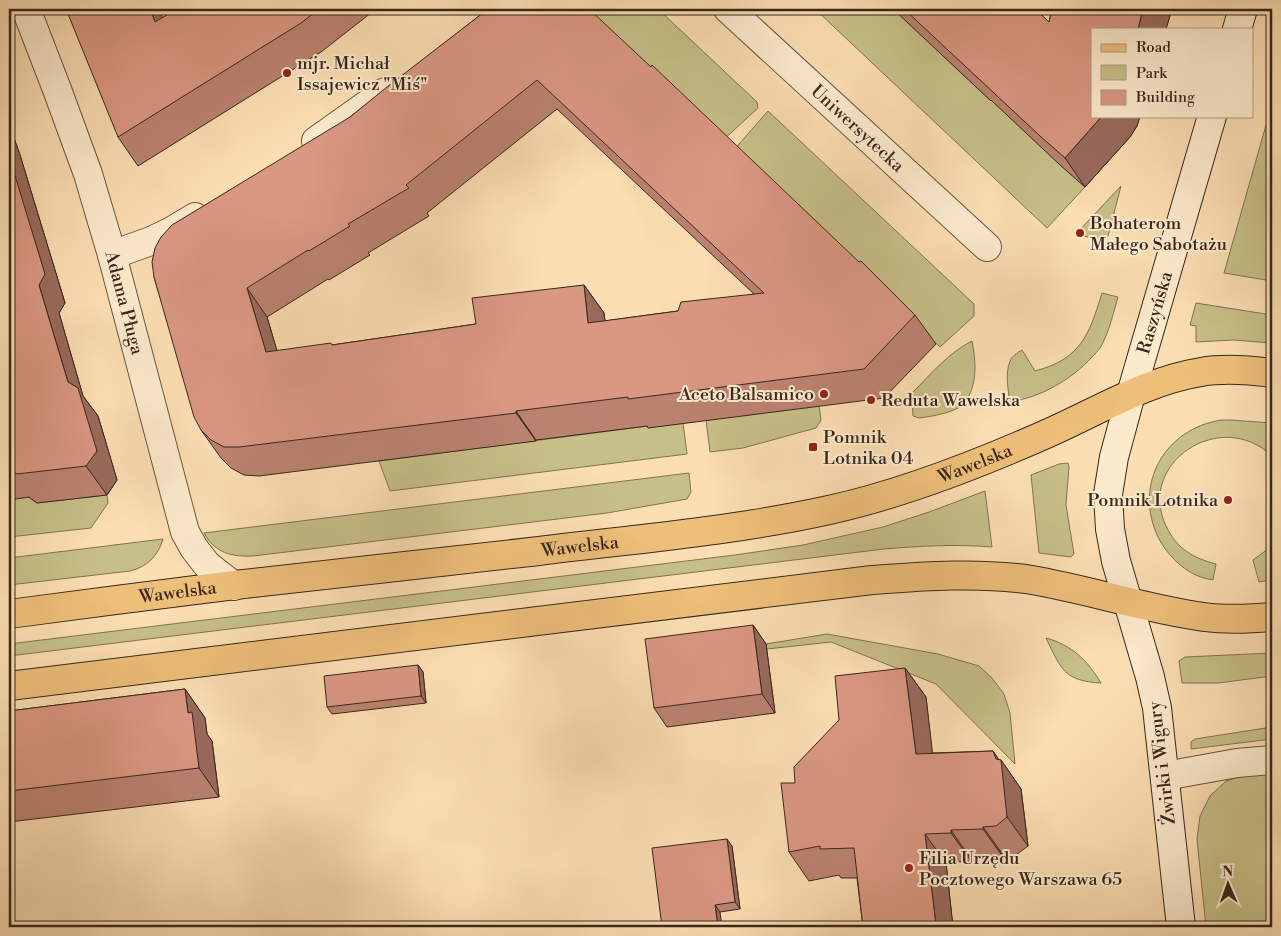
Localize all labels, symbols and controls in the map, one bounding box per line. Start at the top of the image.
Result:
legend [1091,28,1254,118]
text: Road [1136,38,1171,57]
place label: mjr. Michał Issajewicz "Miś" [297,52,427,96]
text: Park [1136,64,1168,83]
marker: mjr. Michał Issajewicz "Miś" [281,67,293,79]
street label: Uniwersytecka [806,79,910,177]
text: Building [1135,88,1195,107]
place label: Bohaterom Małego Sabotażu [1089,212,1228,256]
marker: Bohaterom Małego Sabotażu [1074,227,1086,239]
street label: Adama Pługa [100,247,149,358]
street label: Raszyńska [1132,268,1178,357]
place label: Aceto Balsamico [678,383,814,406]
marker: Aceto Balsamico [818,388,830,400]
place label: Reduta Wawelska [881,389,1021,412]
marker: Reduta Wawelska [865,394,877,406]
place label: Pomnik Lotnika 04 [823,426,914,470]
street label: Wawelska [934,438,1016,489]
marker: Pomnik Lotnika 04 [807,441,819,453]
place label: Pomnik Lotnika [1087,489,1219,512]
marker: Pomnik Lotnika [1222,494,1234,506]
street label: Wawelska [539,530,621,562]
street label: Wawelska [137,576,219,608]
street label: Żwirki i Wigury [1143,700,1181,826]
place label: Filia Urzędu Pocztowego Warszawa 65 [919,847,1122,891]
north arrow [1204,858,1254,908]
marker: Filia Urzędu Pocztowego Warszawa 65 [903,862,915,874]
text: N [1222,863,1233,881]

